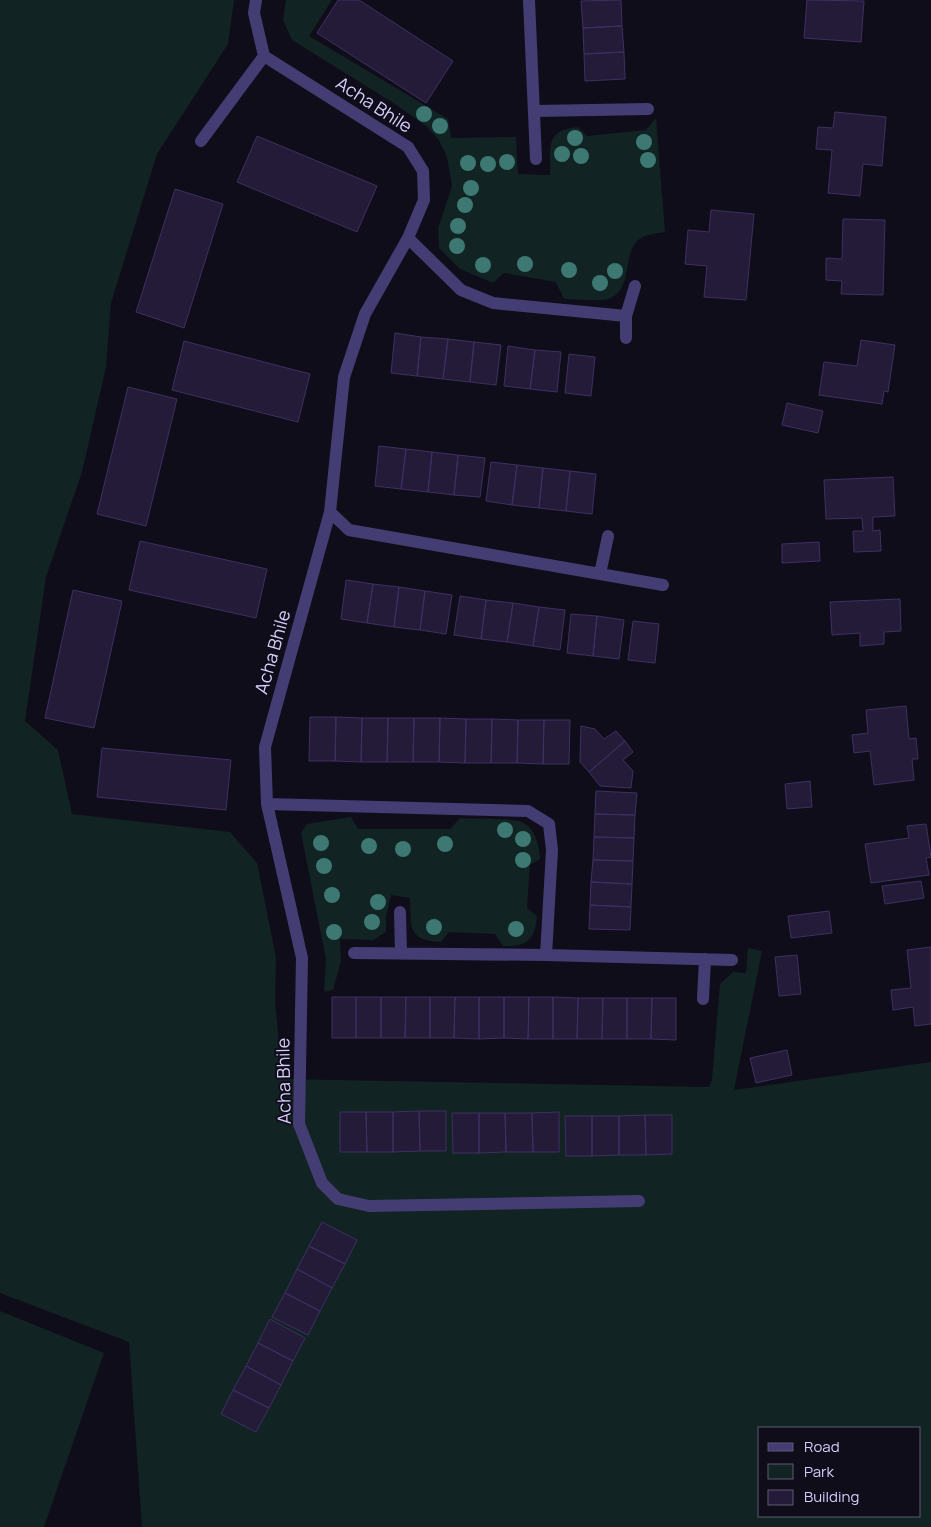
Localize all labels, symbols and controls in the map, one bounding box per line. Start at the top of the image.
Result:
street label: Acha Bhile [332,71,417,138]
street label: Acha Bhile [249,607,295,697]
street label: Acha Bhile [270,1038,296,1124]
legend [758,1427,921,1517]
text: Road [804,1436,840,1457]
text: Park [804,1461,834,1482]
text: Building [804,1486,859,1507]

